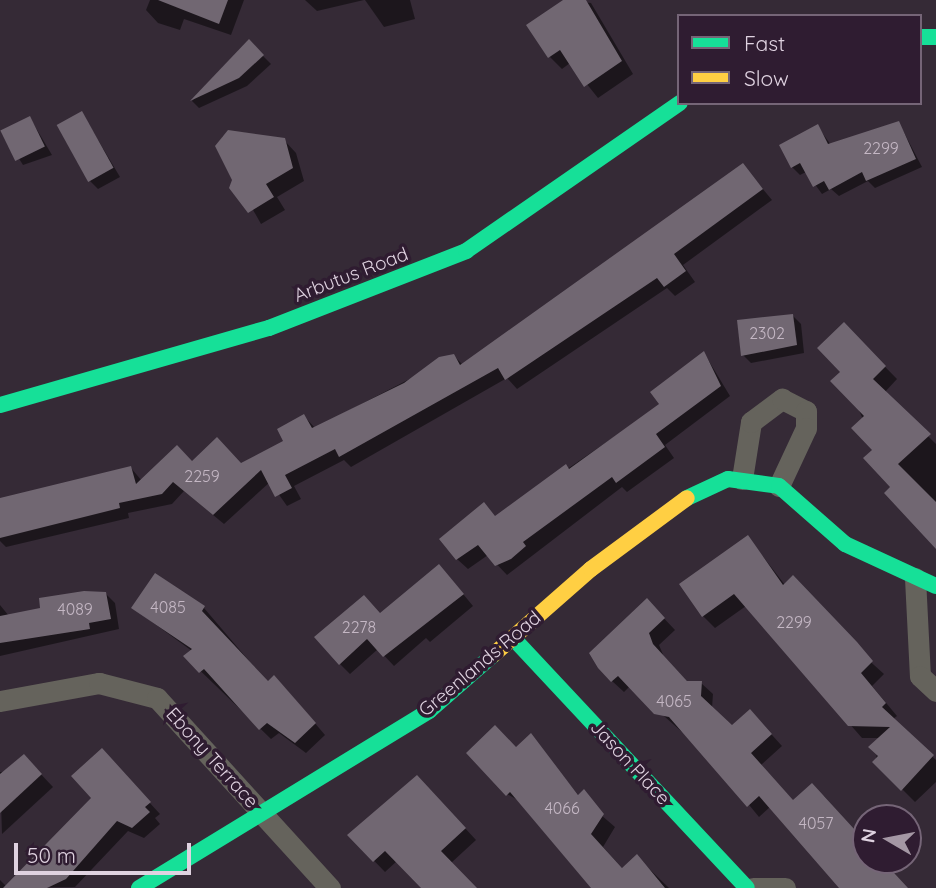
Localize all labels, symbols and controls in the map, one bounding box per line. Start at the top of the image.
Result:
legend [677,14,922,105]
text: Fast [744,30,785,56]
text: Slow [744,65,789,91]
house number: 2299 [863,138,899,158]
street label: Arbutus Road [291,243,411,307]
house number: 2302 [749,323,785,343]
house number: 2259 [184,466,220,486]
house number: 4085 [150,597,186,617]
house number: 4089 [57,599,93,619]
street label: Greenlands Road [414,606,546,722]
house number: 2299 [776,612,812,632]
house number: 2278 [342,617,376,637]
house number: 4065 [656,691,692,711]
street label: Ebony Terrace [161,703,263,813]
street label: Jason Place [585,716,675,810]
house number: 4066 [544,798,580,818]
north arrow [852,804,922,874]
house number: 4057 [799,813,833,833]
text: N [855,827,881,845]
scale bar [18,828,194,872]
text: 50 m [27,842,76,868]

